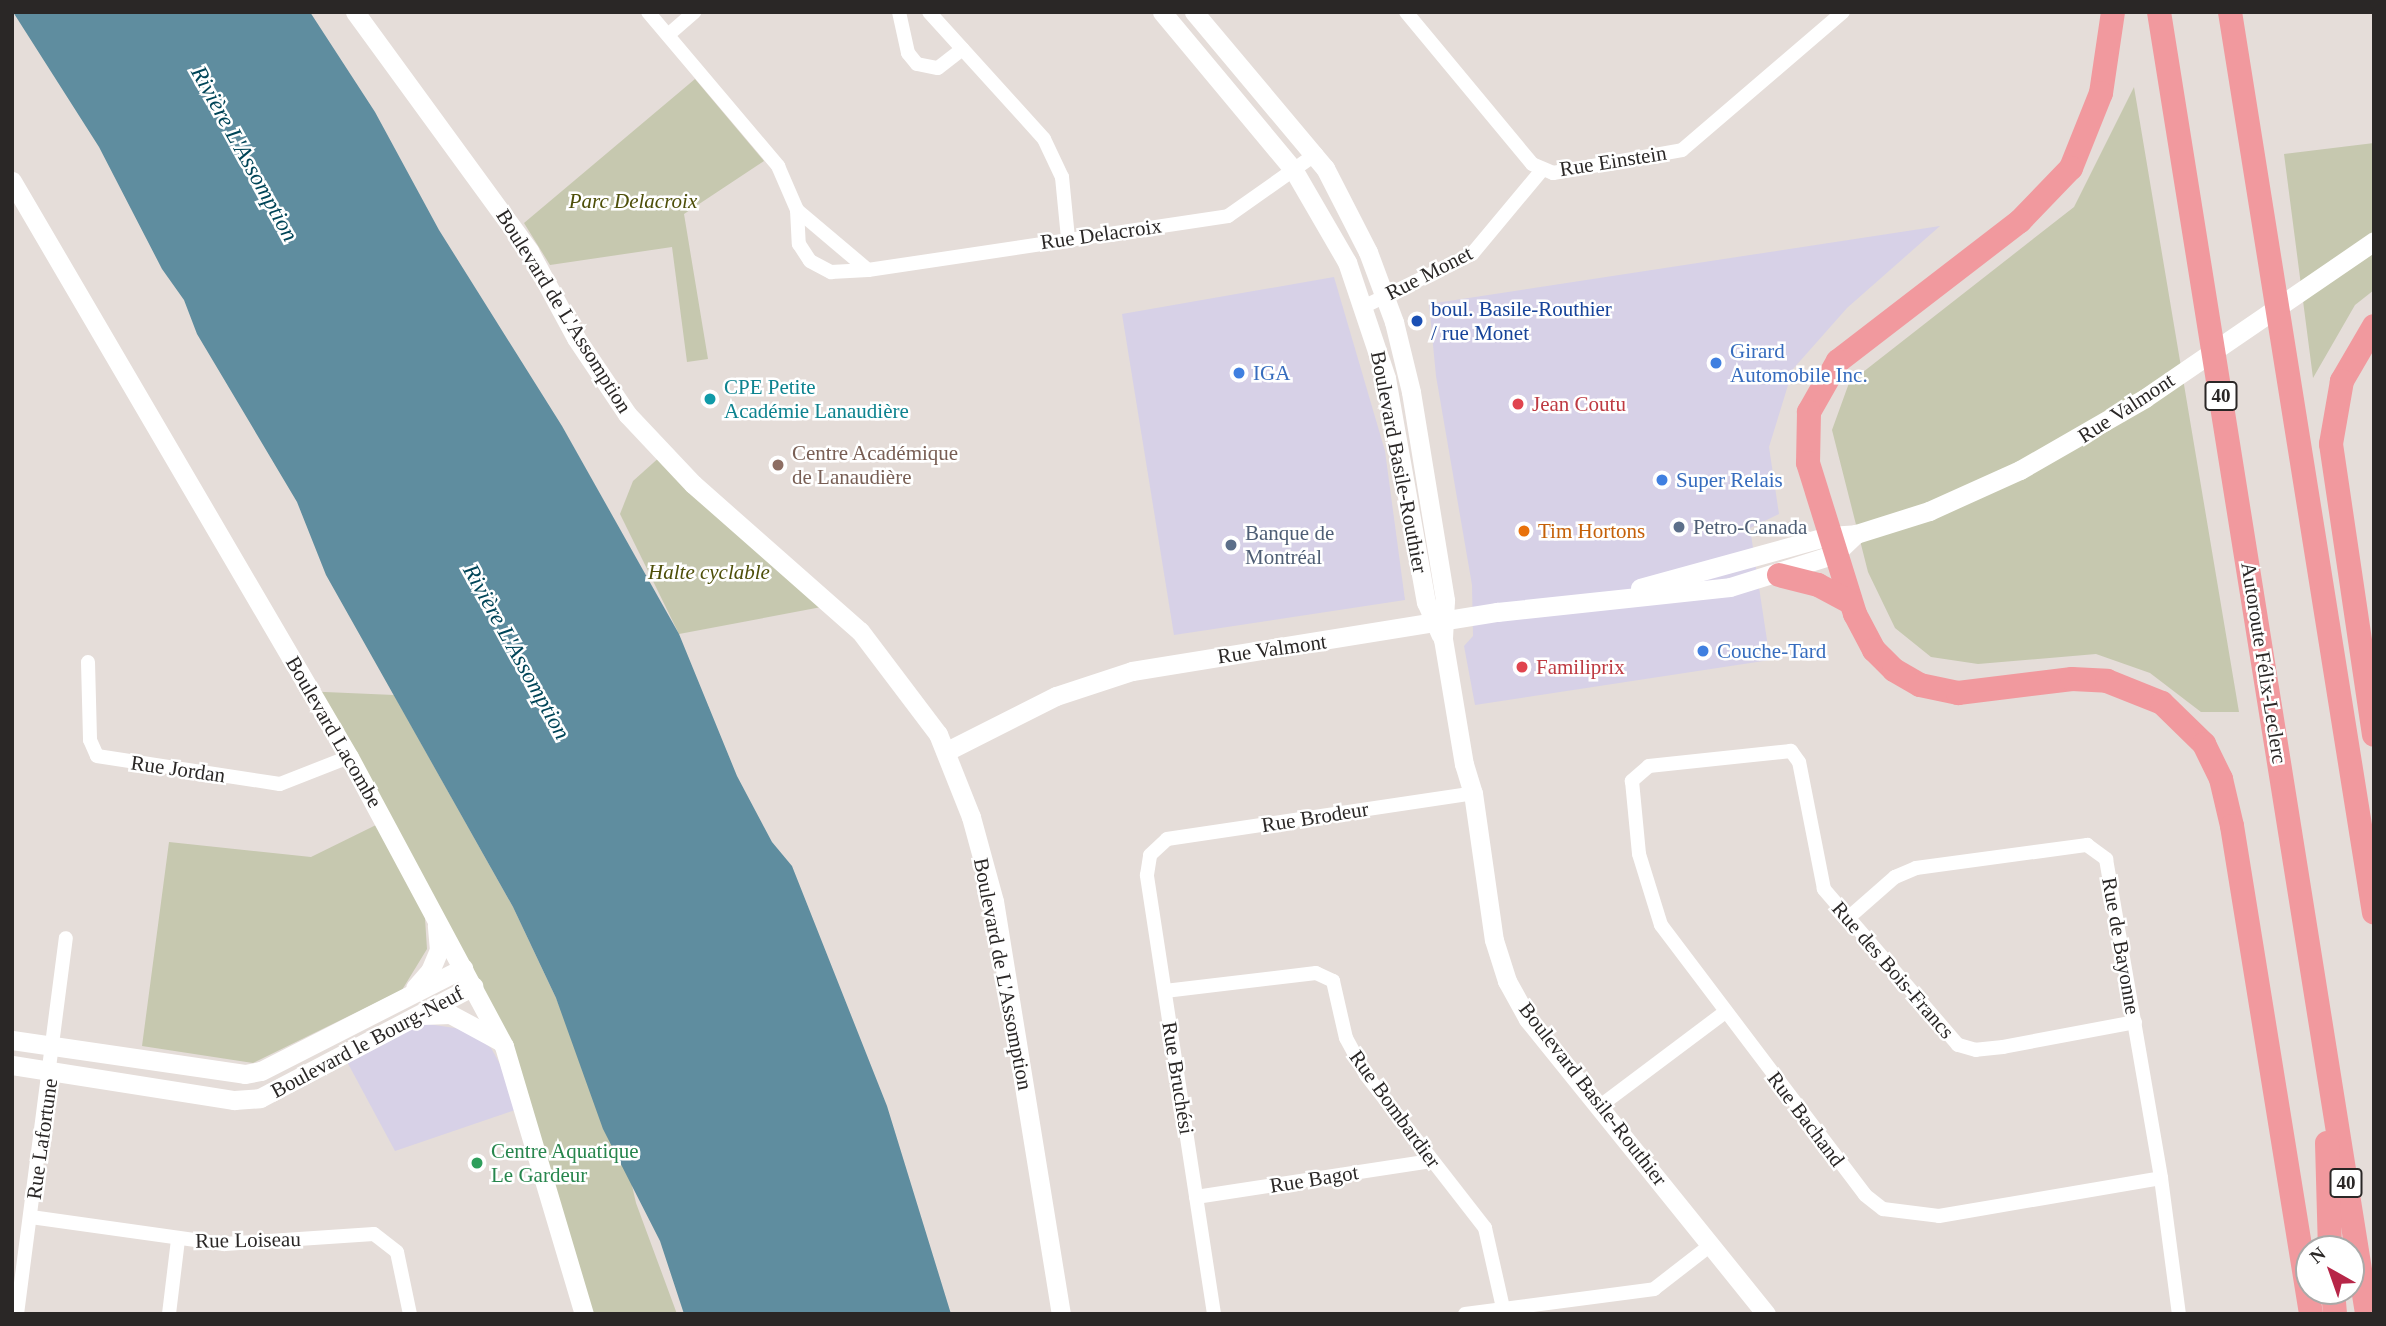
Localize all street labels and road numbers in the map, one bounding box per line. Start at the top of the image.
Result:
street label: Rue Einstein [1558,140,1668,182]
street label: Boulevard de L'Assomption [491,204,637,418]
street label: Rue Delacroix [1039,213,1163,255]
street label: Rue Monet [1381,240,1477,306]
street label: Boulevard Basile-Routhier [1365,349,1433,575]
street label: Rue Valmont [2073,367,2179,449]
road number: 40 [2204,380,2238,412]
street label: Autoroute Félix-Leclerc [2236,561,2292,765]
street label: Rue Valmont [1216,629,1328,669]
street label: Boulevard Lacombe [280,652,388,812]
street label: Rue Jordan [129,750,227,788]
street label: Rue Brodeur [1260,796,1370,838]
street label: Boulevard de L'Assomption [968,856,1038,1092]
street label: Rue de Bayonne [2097,875,2145,1017]
street label: Rue des Bois-Francs [1826,896,1960,1044]
street label: Boulevard le Bourg-Neuf [267,981,467,1103]
street label: Boulevard Basile-Routhier [1514,997,1672,1191]
street label: Rue Bruchési [1157,1020,1199,1136]
street label: Rue Bombardier [1344,1045,1446,1173]
street label: Rue Bachand [1762,1066,1850,1172]
street label: Rue Lafortune [21,1077,63,1201]
street label: Rue Bagot [1268,1160,1360,1198]
road number: 40 [2328,1168,2364,1198]
street label: Rue Loiseau [195,1226,301,1254]

